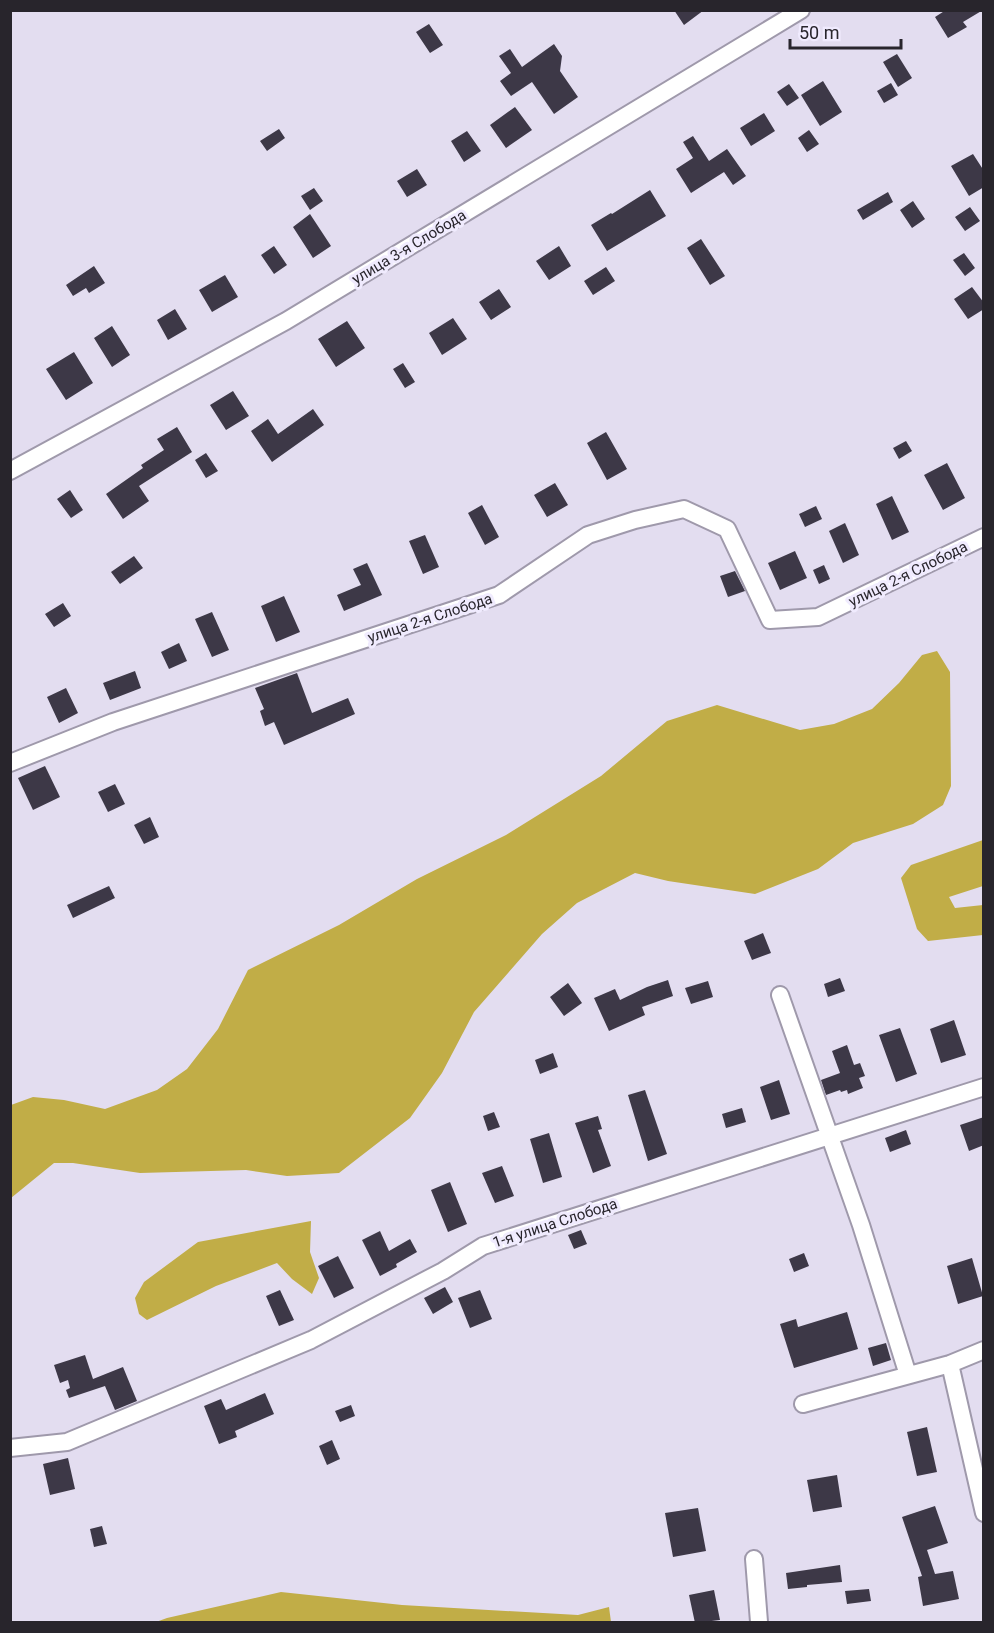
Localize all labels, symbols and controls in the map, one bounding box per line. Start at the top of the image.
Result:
scale bar [790,12,901,50]
text: 50 m [799,22,839,43]
street label: улица 3-я Слобода [349,206,469,288]
street label: улица 2-я Слобода [846,537,970,611]
street label: улица 2-я Слобода [365,589,495,647]
street label: 1-я улица Слобода [490,1194,620,1252]

